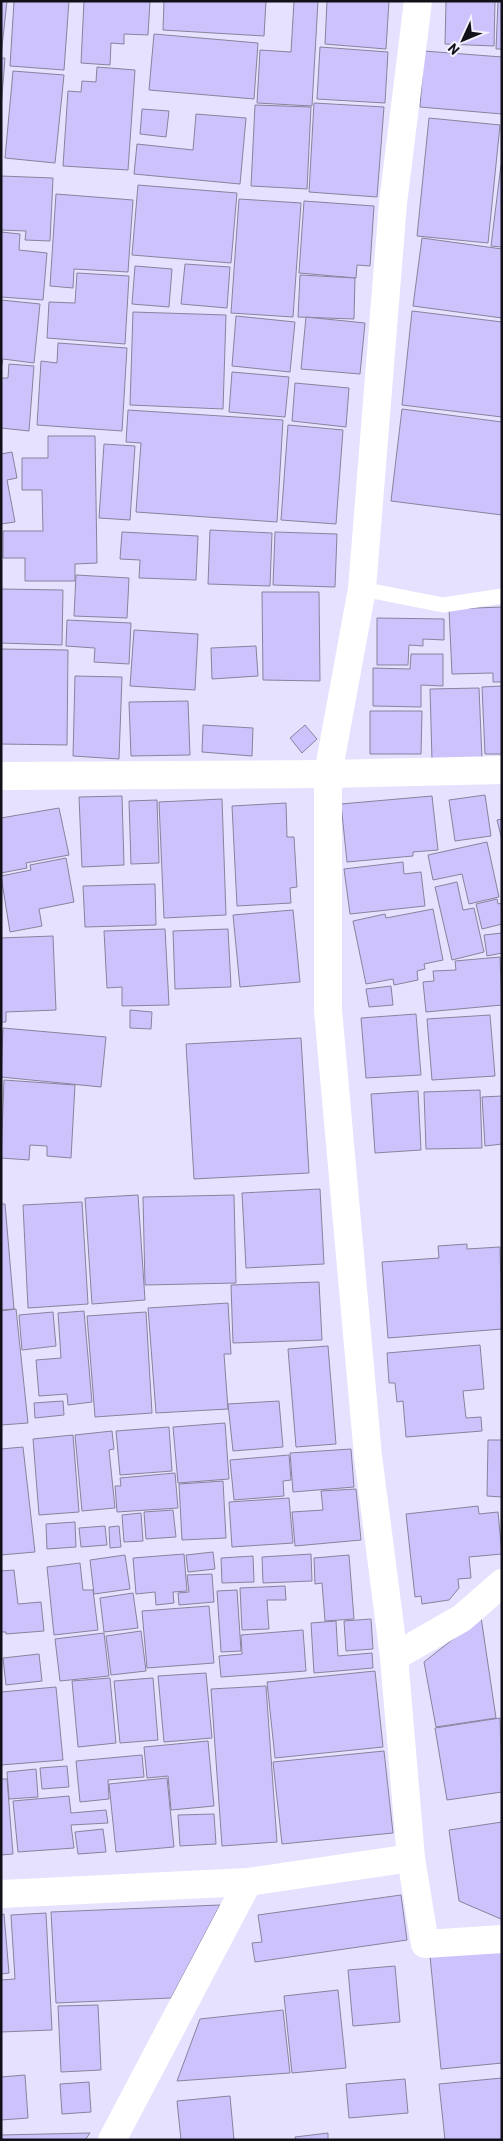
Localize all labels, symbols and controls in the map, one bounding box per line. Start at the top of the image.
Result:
north arrow [438,15,488,65]
text: N [444,40,463,59]

